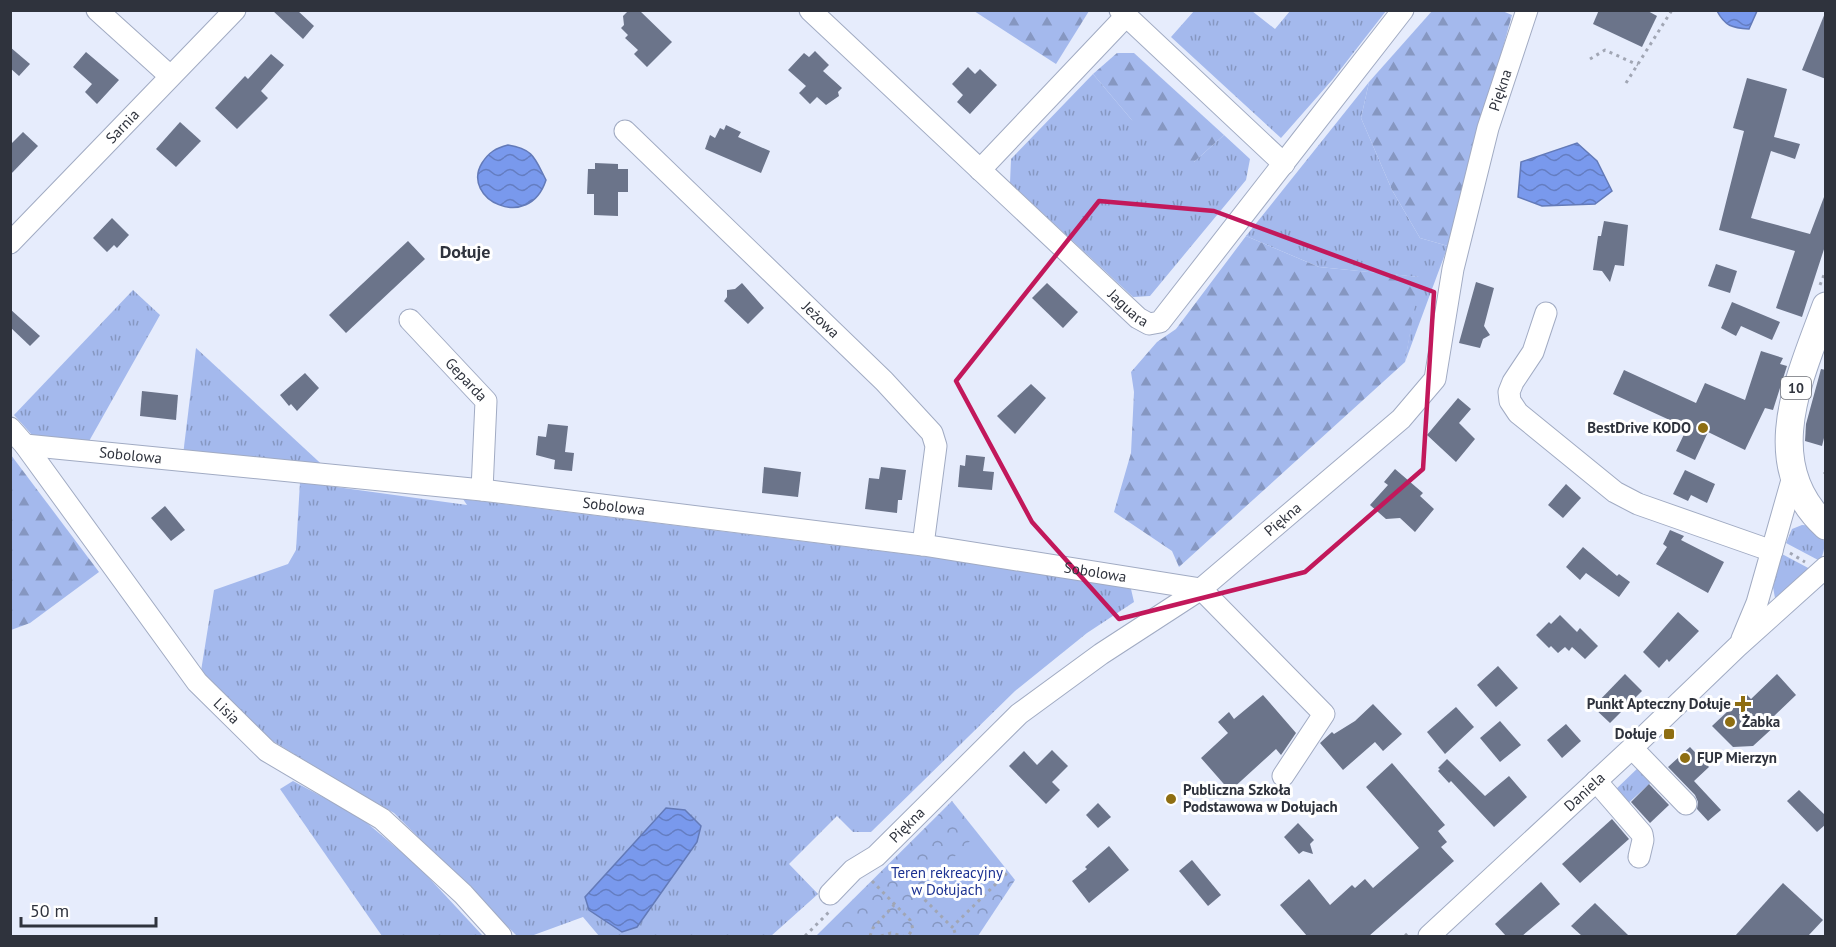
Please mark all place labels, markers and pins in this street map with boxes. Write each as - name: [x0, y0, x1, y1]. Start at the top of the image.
- place label: BestDrive KODO: [1587, 418, 1691, 437]
- marker: BestDrive KODO: [1696, 421, 1710, 435]
- place label: Punkt Apteczny Dołuje: [1587, 694, 1731, 713]
- marker: Punkt Apteczny Dołuje: [1736, 697, 1750, 711]
- place label: Żabka: [1742, 712, 1780, 731]
- marker: Żabka: [1723, 715, 1737, 729]
- place label: Dołuje: [1615, 724, 1657, 743]
- marker: Dołuje: [1662, 727, 1676, 741]
- place label: FUP Mierzyn: [1697, 748, 1777, 767]
- marker: FUP Mierzyn: [1678, 751, 1692, 765]
- place label: Publiczna Szkoła Podstawowa w Dołujach: [1183, 780, 1338, 816]
- marker: Publiczna Szkoła Podstawowa w Dołujach: [1164, 792, 1178, 806]

